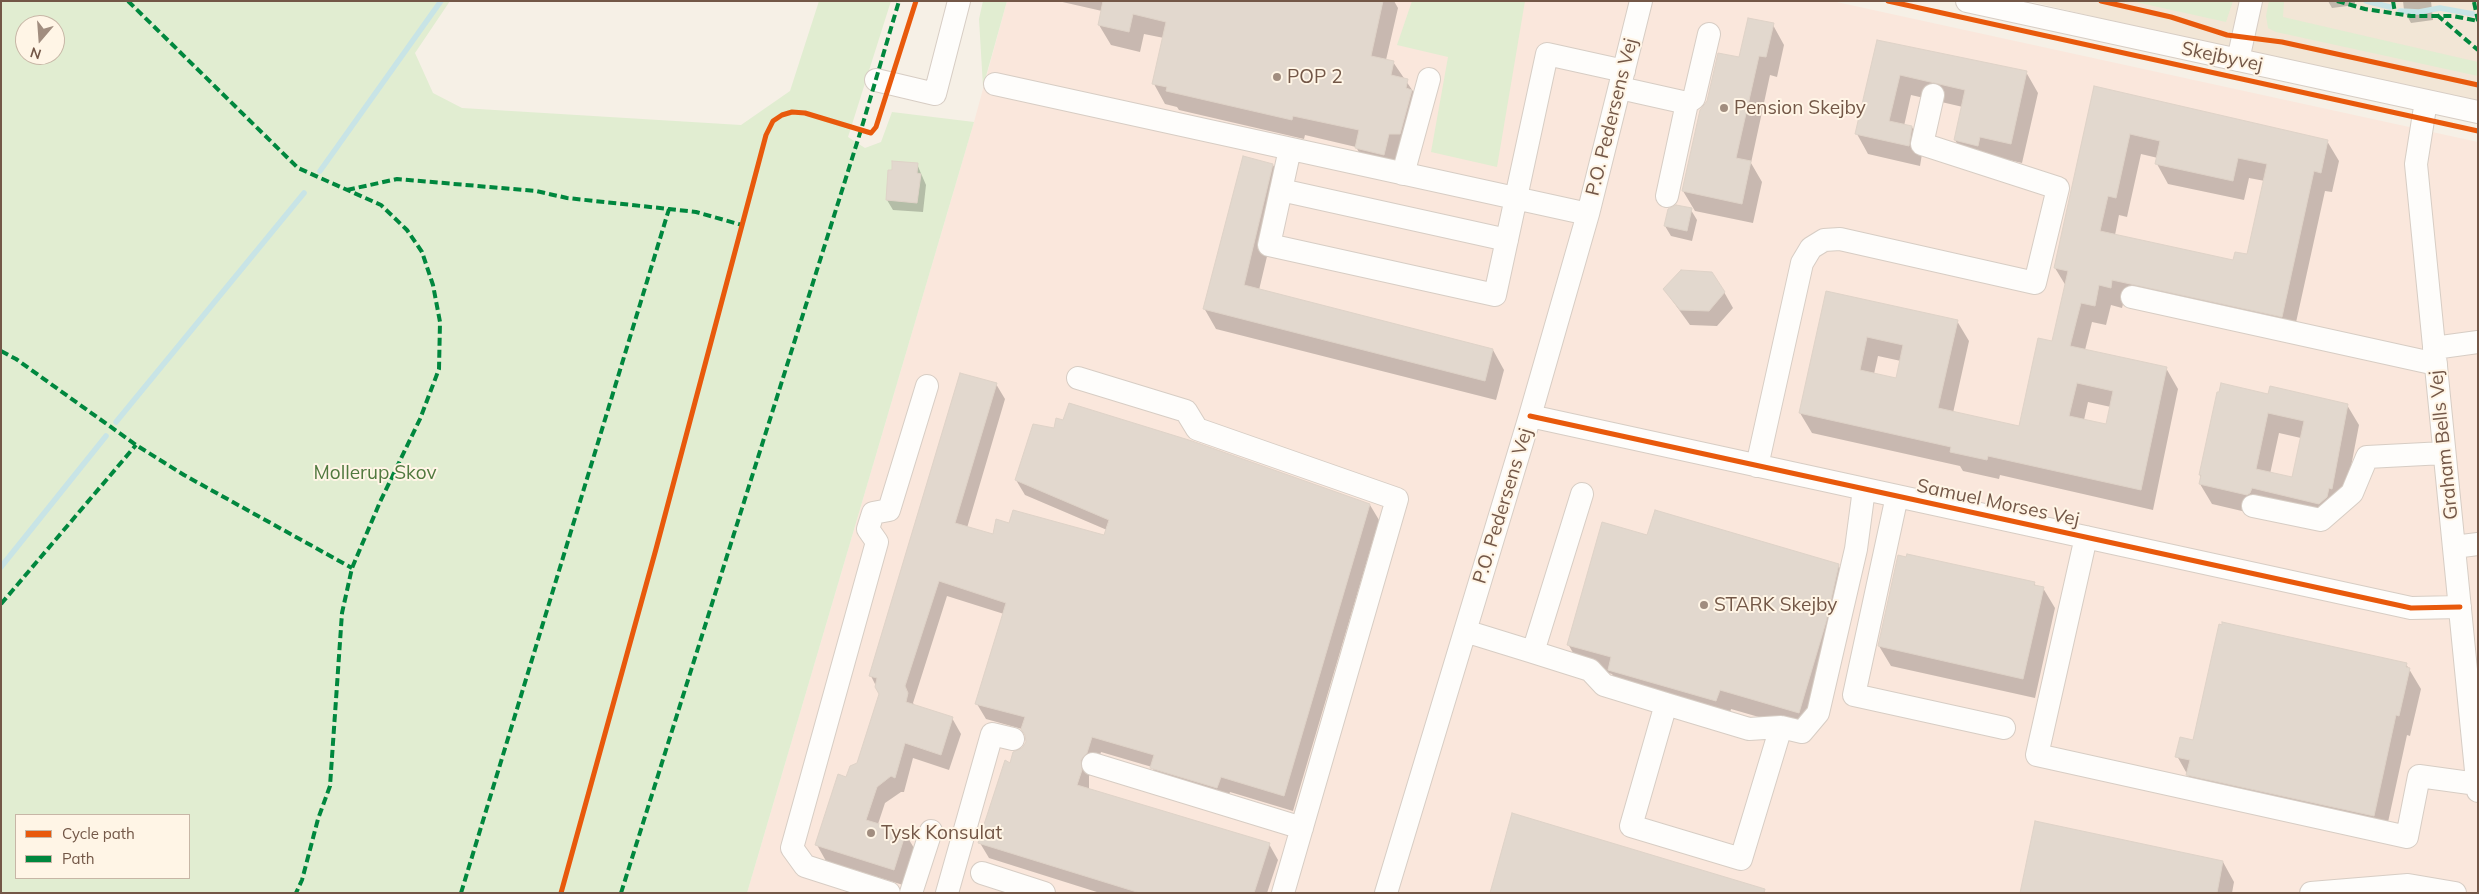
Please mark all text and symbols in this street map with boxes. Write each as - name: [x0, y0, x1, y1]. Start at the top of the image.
- north arrow: [15, 15, 65, 65]
- street label: P.O. Pedersens Vej: [1581, 36, 1643, 198]
- street label: Skejbyvej: [2179, 37, 2265, 77]
- text: N: [28, 43, 43, 64]
- place label: POP 2: [1287, 66, 1343, 88]
- marker: POP 2: [1271, 71, 1283, 83]
- place label: Pension Skejby: [1734, 97, 1866, 119]
- marker: Pension Skejby: [1718, 102, 1730, 114]
- street label: Graham Bells Vej: [2425, 369, 2463, 521]
- street label: P.O. Pedersens Vej: [1469, 425, 1537, 587]
- park label: Mollerup Skov: [314, 462, 436, 484]
- street label: Samuel Morses Vej: [1915, 475, 2081, 531]
- place label: STARK Skejby: [1714, 594, 1837, 616]
- marker: STARK Skejby: [1698, 599, 1710, 611]
- legend: [15, 814, 190, 879]
- place label: Tysk Konsulat: [881, 822, 1002, 844]
- text: Cycle path: [62, 824, 135, 843]
- marker: Tysk Konsulat: [865, 827, 877, 839]
- text: Path: [62, 849, 94, 868]

